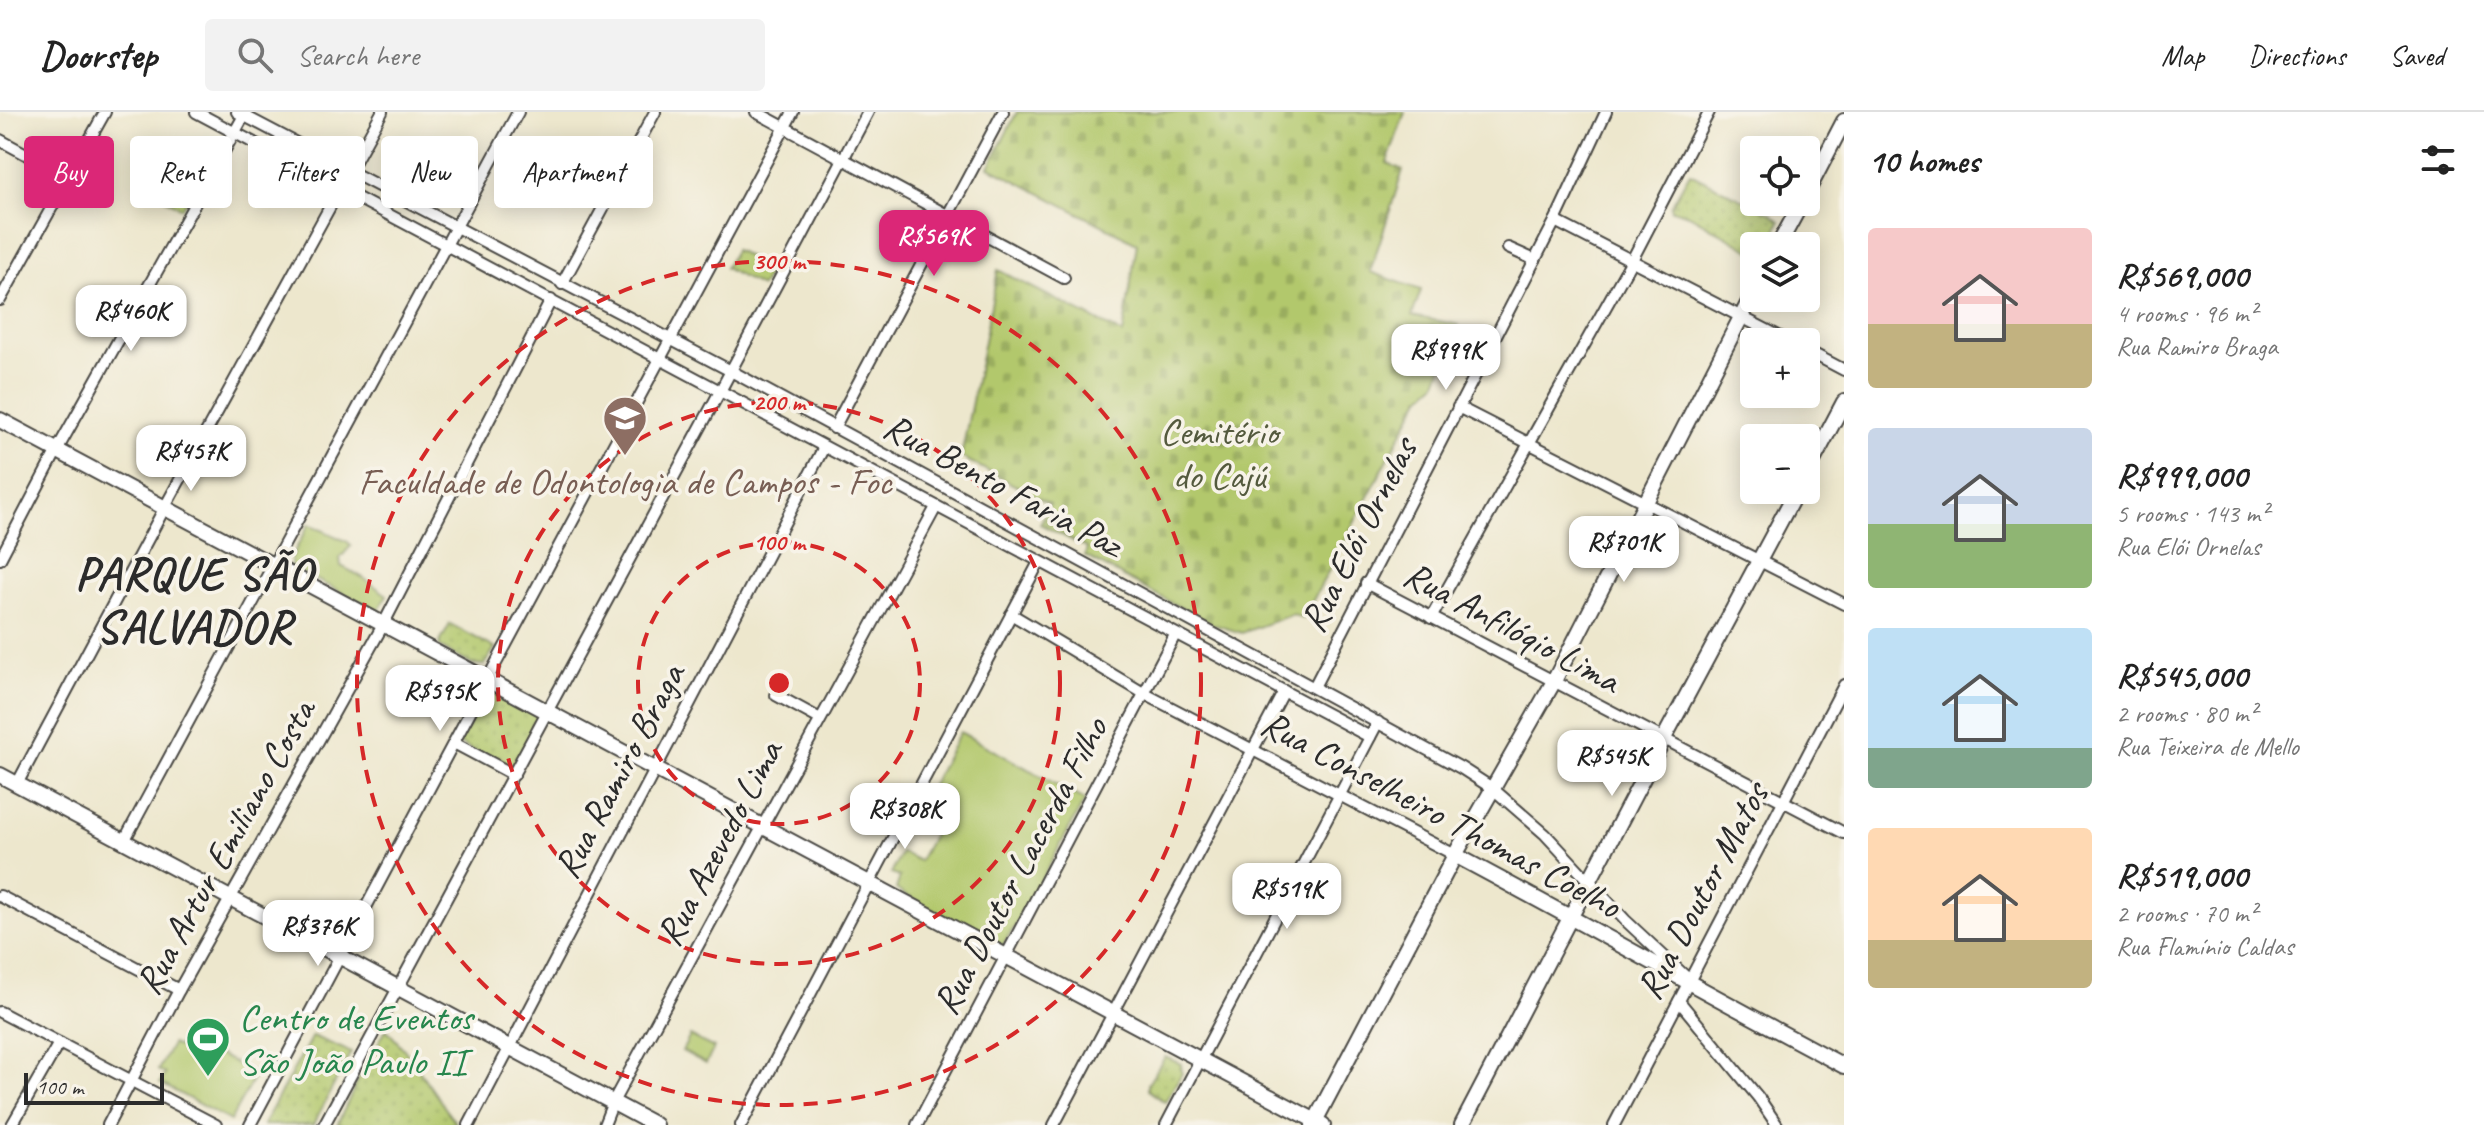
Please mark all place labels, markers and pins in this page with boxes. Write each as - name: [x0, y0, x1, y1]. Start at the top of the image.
- pin: R$569K: [869, 210, 999, 278]
- pin: R$460K: [66, 285, 196, 353]
- pin: R$999K: [1381, 324, 1511, 392]
- school or university icon: Faculdade de Odontologia de Campos - Foc: [601, 394, 649, 457]
- pin: R$457K: [126, 425, 256, 493]
- place label: Faculdade de Odontologia de Campos - Foc: [359, 458, 894, 505]
- pin: R$701K: [1559, 516, 1689, 584]
- pin: R$595K: [375, 665, 505, 733]
- centre of rings: [765, 669, 793, 697]
- pin: R$545K: [1547, 730, 1677, 798]
- pin: R$308K: [840, 783, 970, 851]
- pin: R$519K: [1222, 863, 1352, 931]
- pin: R$376K: [253, 900, 383, 968]
- place label: Centro de Eventos São João Paulo II: [239, 994, 476, 1085]
- sports icon: Centro de Eventos São João Paulo II: [184, 1015, 232, 1078]

